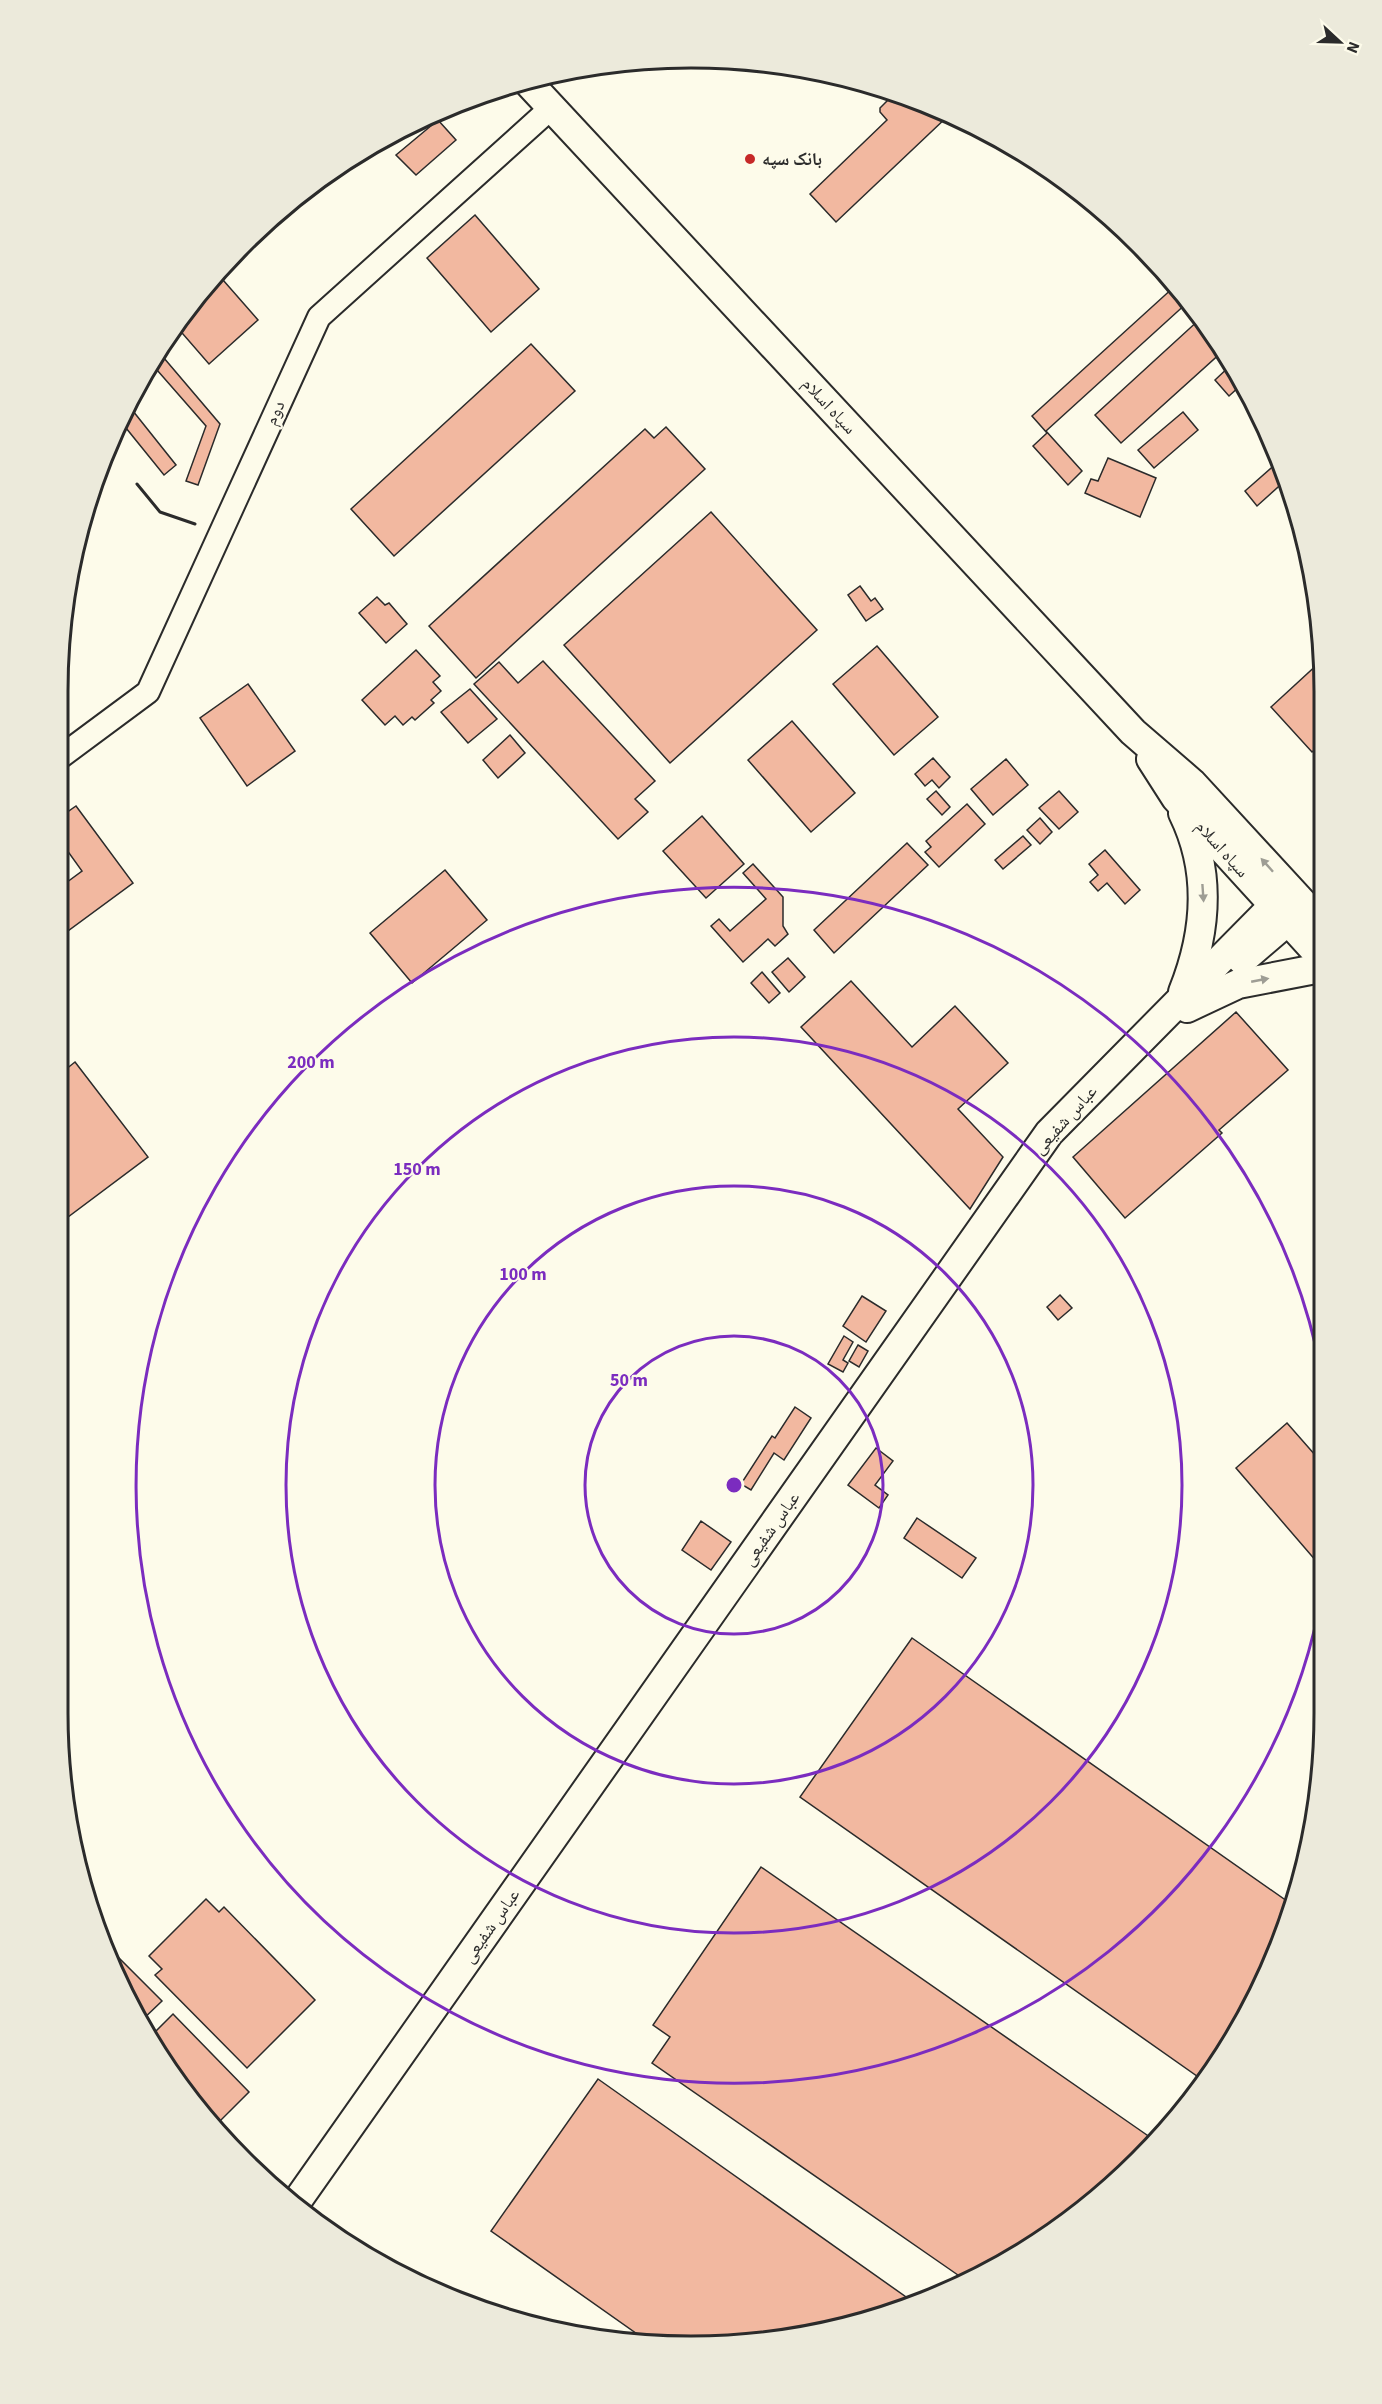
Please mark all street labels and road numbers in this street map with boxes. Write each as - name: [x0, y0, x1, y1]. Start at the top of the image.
- street label: سپاه اسلام: [796, 372, 862, 440]
- street label: دوم: [259, 397, 291, 429]
- street label: سپاه اسلام: [1189, 815, 1255, 883]
- street label: عباس شفیعی: [1027, 1080, 1103, 1160]
- street label: عباس شفیعی: [736, 1487, 806, 1571]
- street label: عباس شفیعی: [456, 1884, 526, 1968]

